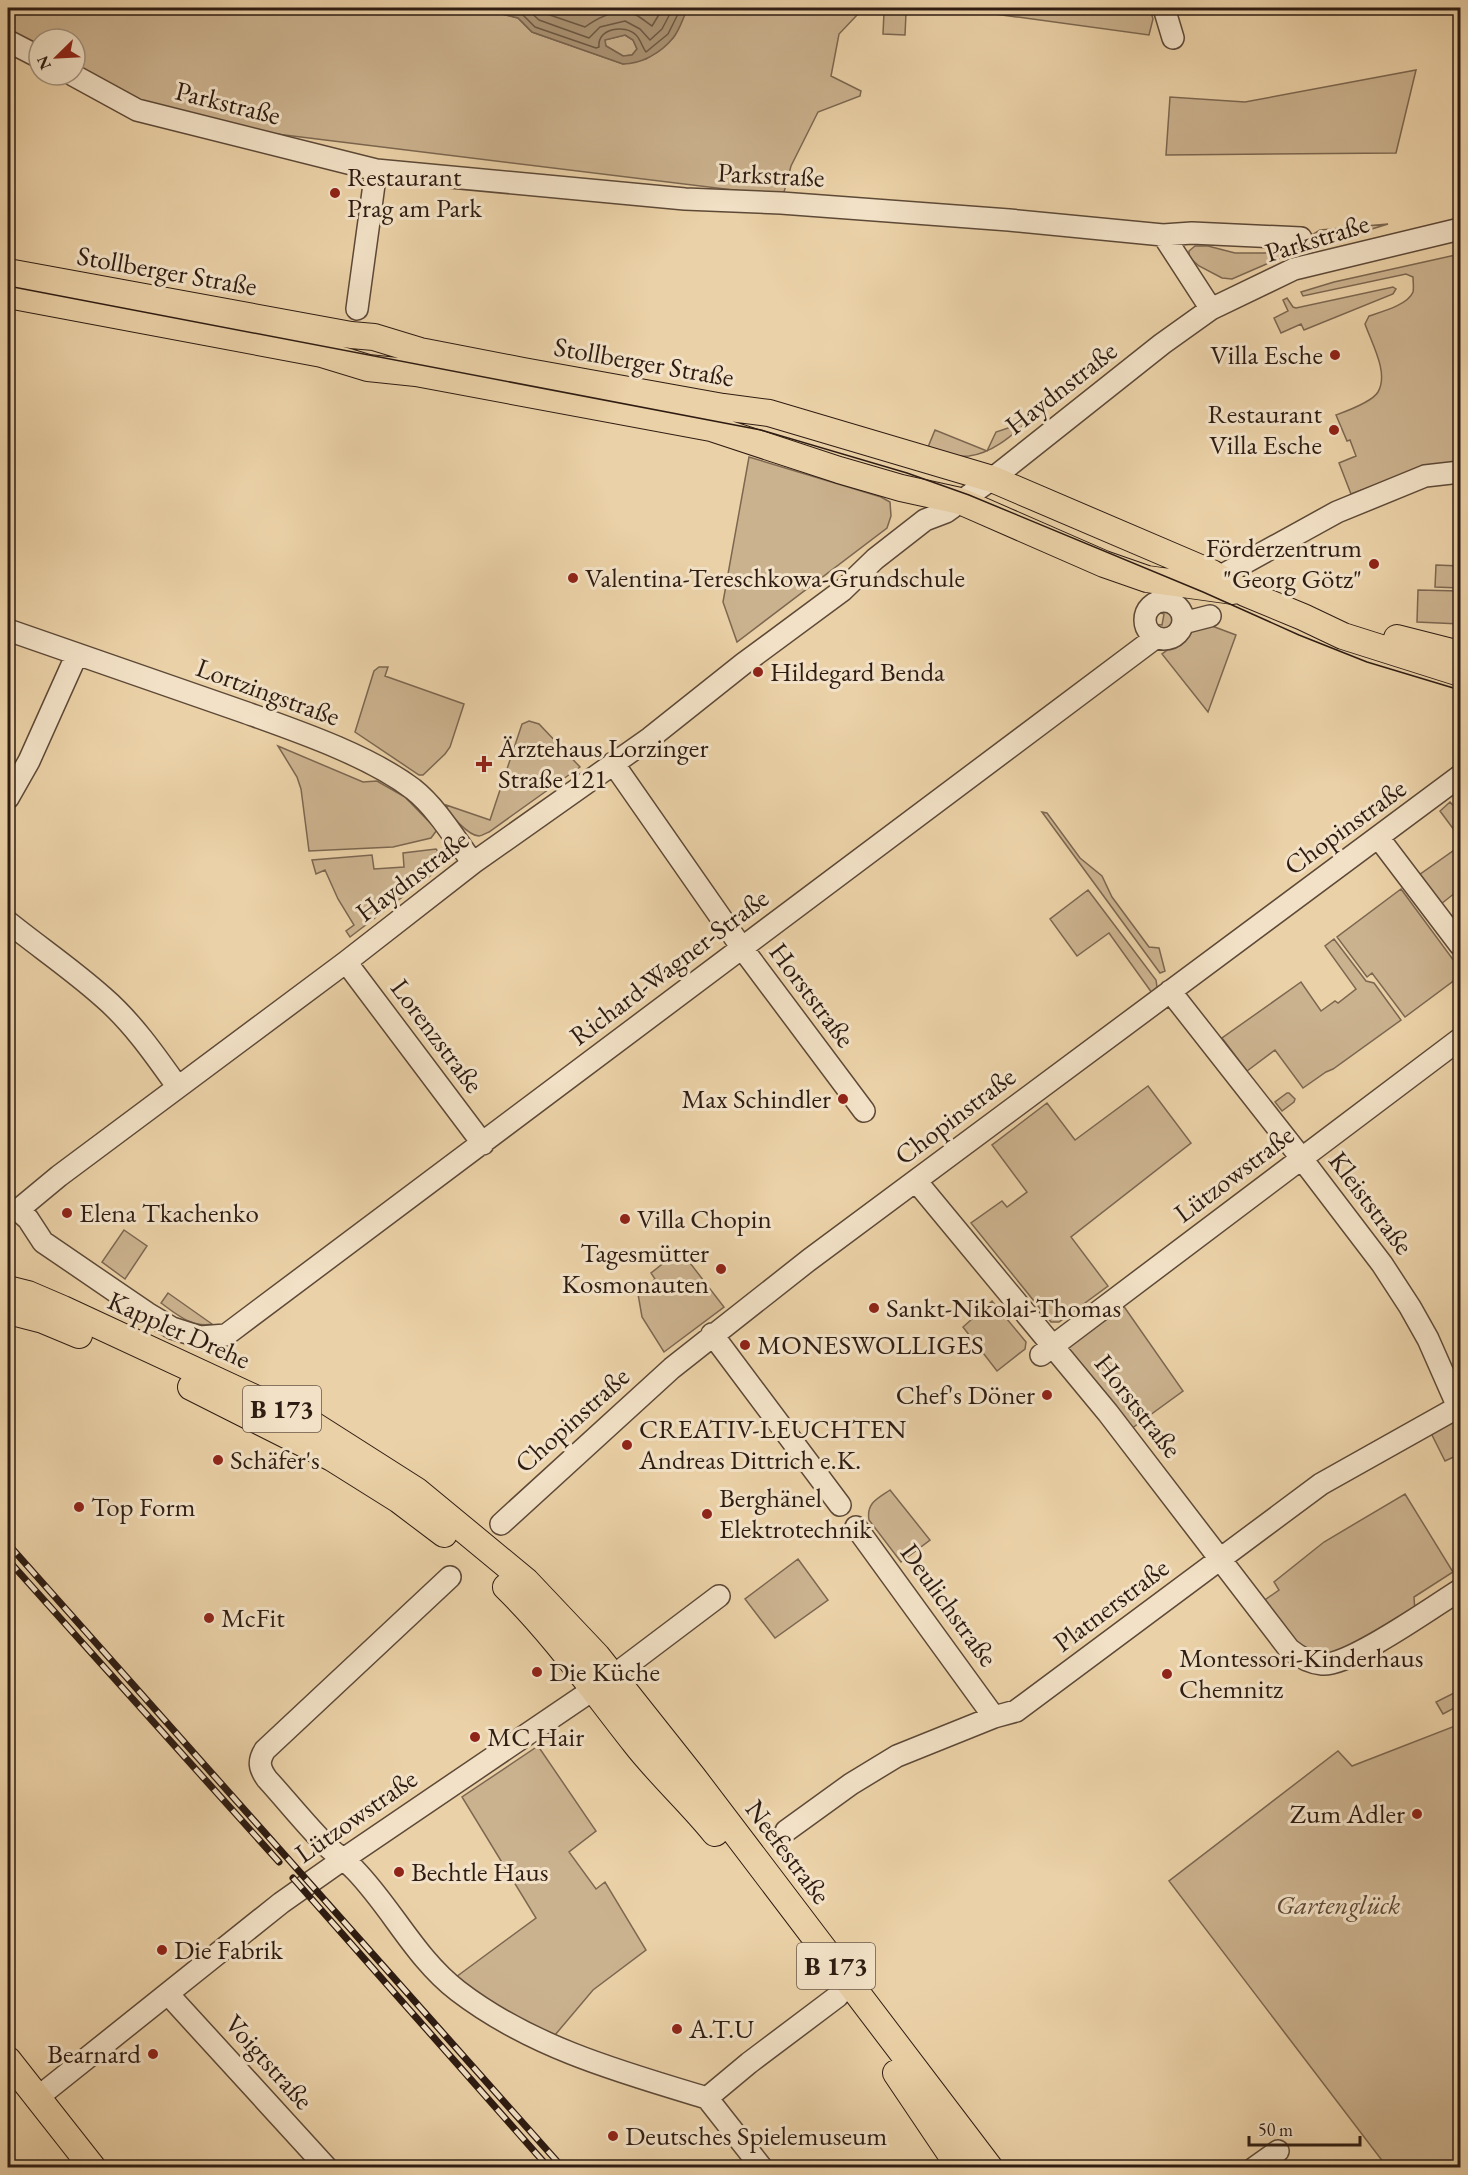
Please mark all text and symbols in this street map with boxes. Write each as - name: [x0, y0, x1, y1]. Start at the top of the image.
- north arrow: [27, 27, 87, 87]
- text: N: [32, 53, 56, 73]
- street label: Parkstraße: [172, 73, 284, 132]
- street label: Parkstraße: [717, 154, 825, 195]
- place label: Restaurant Prag am Park: [347, 159, 482, 225]
- marker: Restaurant Prag am Park: [328, 186, 342, 200]
- street label: Parkstraße: [1261, 205, 1373, 270]
- street label: Stollberger Straße: [74, 237, 260, 304]
- street label: Stollberger Straße: [551, 328, 737, 395]
- street label: Haydnstraße: [998, 333, 1124, 442]
- place label: Villa Esche: [1210, 337, 1323, 372]
- marker: Villa Esche: [1328, 348, 1342, 362]
- place label: Restaurant Villa Esche: [1207, 396, 1323, 462]
- marker: Restaurant Villa Esche: [1327, 423, 1341, 437]
- place label: Förderzentrum "Georg Götz": [1206, 530, 1362, 596]
- marker: Förderzentrum "Georg Götz": [1367, 557, 1381, 571]
- place label: Valentina-Tereschkowa-Grundschule: [585, 560, 965, 595]
- marker: Valentina-Tereschkowa-Grundschule: [566, 571, 580, 585]
- street label: Lortzingstraße: [191, 649, 345, 734]
- place label: Hildegard Benda: [770, 654, 945, 689]
- marker: Hildegard Benda: [751, 665, 765, 679]
- place label: Ärztehaus Lorzinger Straße 121: [497, 730, 708, 796]
- marker: Ärztehaus Lorzinger Straße 121: [475, 755, 493, 773]
- street label: Chopinstraße: [1277, 771, 1413, 883]
- street label: Haydnstraße: [348, 822, 475, 929]
- street label: Richard-Wagner-Straße: [562, 880, 775, 1053]
- street label: Horststraße: [762, 935, 863, 1054]
- street label: Lorenzstraße: [383, 972, 492, 1100]
- street label: Chopinstraße: [887, 1059, 1022, 1172]
- place label: Max Schindler: [681, 1081, 831, 1116]
- marker: Max Schindler: [836, 1092, 850, 1106]
- street label: Lützowstraße: [1167, 1117, 1301, 1230]
- street label: Kleiststraße: [1321, 1144, 1422, 1261]
- place label: Elena Tkachenko: [79, 1195, 259, 1230]
- place label: Villa Chopin: [637, 1201, 772, 1236]
- marker: Elena Tkachenko: [60, 1206, 74, 1220]
- marker: Villa Chopin: [618, 1212, 632, 1226]
- place label: Tagesmütter Kosmonauten: [562, 1235, 709, 1301]
- marker: Tagesmütter Kosmonauten: [714, 1262, 728, 1276]
- street label: Kappler Drehe: [102, 1283, 256, 1377]
- place label: Sankt-Nikolai-Thomas: [886, 1290, 1121, 1325]
- marker: Sankt-Nikolai-Thomas: [867, 1301, 881, 1315]
- place label: MONESWOLLIGES: [757, 1327, 984, 1362]
- marker: MONESWOLLIGES: [738, 1338, 752, 1352]
- street label: Horststraße: [1087, 1347, 1190, 1465]
- street label: Chopinstraße: [507, 1359, 636, 1480]
- place label: Chef's Döner: [896, 1377, 1035, 1412]
- road number: B 173: [243, 1386, 321, 1432]
- marker: Chef's Döner: [1040, 1388, 1054, 1402]
- place label: CREATIV-LEUCHTEN Andreas Dittrich e.K.: [638, 1411, 907, 1477]
- marker: CREATIV-LEUCHTEN Andreas Dittrich e.K.: [620, 1438, 634, 1452]
- place label: Schäfer's: [230, 1442, 320, 1477]
- marker: Schäfer's: [211, 1453, 225, 1467]
- place label: Berghänel Elektrotechnik: [719, 1480, 872, 1546]
- place label: Top Form: [91, 1489, 195, 1524]
- marker: Top Form: [72, 1500, 86, 1514]
- marker: Berghänel Elektrotechnik: [700, 1507, 714, 1521]
- street label: Deulichstraße: [893, 1536, 1006, 1673]
- street label: Platnerstraße: [1046, 1550, 1175, 1659]
- place label: McFit: [221, 1600, 285, 1635]
- marker: McFit: [202, 1611, 216, 1625]
- place label: Montessori-Kinderhaus Chemnitz: [1179, 1640, 1423, 1706]
- place label: Die Küche: [549, 1654, 660, 1689]
- marker: Die Küche: [530, 1665, 544, 1679]
- marker: Montessori-Kinderhaus Chemnitz: [1160, 1667, 1174, 1681]
- place label: MC Hair: [487, 1719, 584, 1754]
- marker: MC Hair: [468, 1730, 482, 1744]
- street label: Lützowstraße: [288, 1761, 424, 1870]
- street label: Neefestraße: [738, 1793, 839, 1911]
- place label: Zum Adler: [1290, 1796, 1405, 1831]
- marker: Zum Adler: [1410, 1807, 1424, 1821]
- place label: Bechtle Haus: [411, 1854, 548, 1889]
- marker: Bechtle Haus: [392, 1865, 406, 1879]
- park label: Gartenglück: [1276, 1887, 1400, 1922]
- place label: Die Fabrik: [174, 1932, 283, 1967]
- marker: Die Fabrik: [155, 1943, 169, 1957]
- road number: B 173: [797, 1943, 875, 1989]
- street label: Voigtstraße: [217, 2007, 321, 2117]
- place label: A.T.U: [688, 2011, 754, 2046]
- marker: A.T.U: [670, 2022, 684, 2036]
- place label: Bearnard: [47, 2036, 141, 2071]
- marker: Bearnard: [146, 2047, 160, 2061]
- scale bar: [1249, 2109, 1360, 2147]
- place label: Deutsches Spielemuseum: [625, 2118, 887, 2153]
- text: 50 m: [1258, 2118, 1293, 2141]
- marker: Deutsches Spielemuseum: [606, 2129, 620, 2143]

